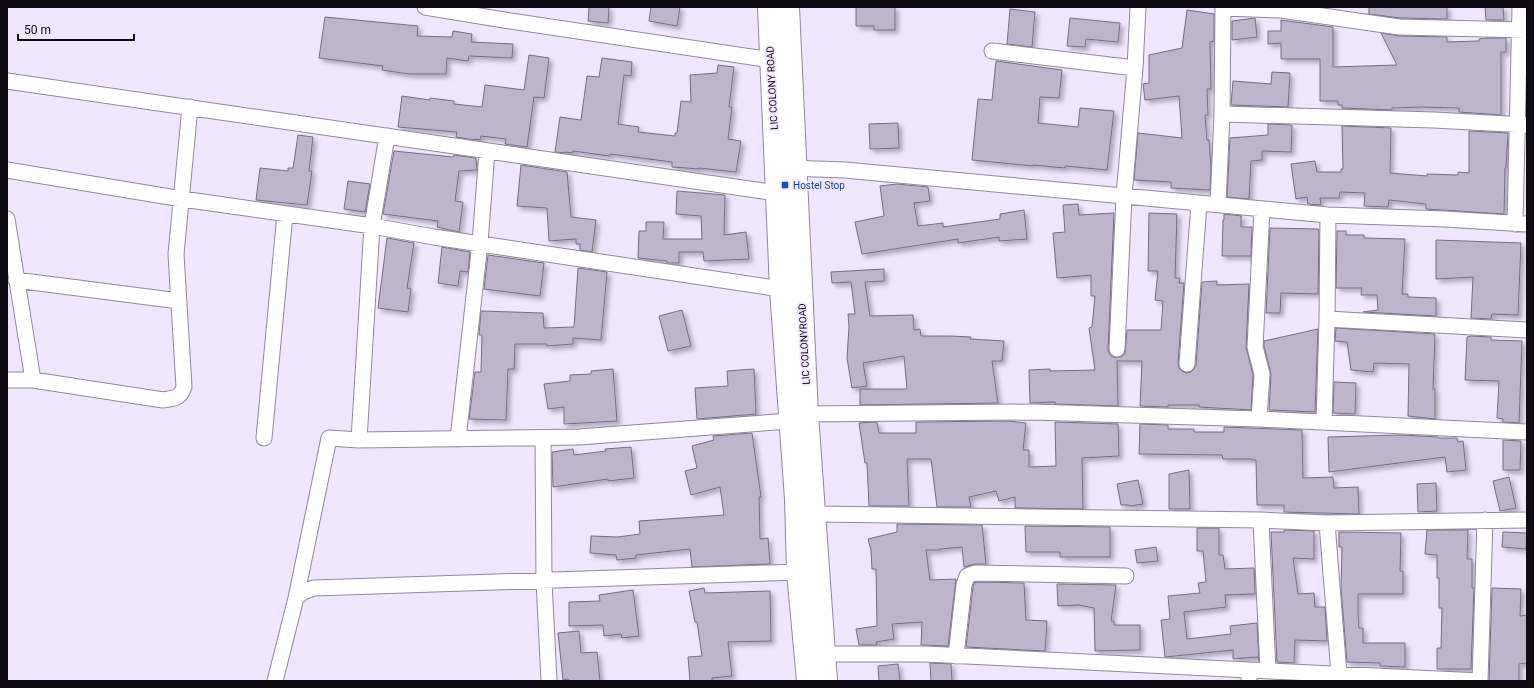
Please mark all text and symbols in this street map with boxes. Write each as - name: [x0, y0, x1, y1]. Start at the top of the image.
- scale bar: [18, 16, 134, 42]
- text: 50 m: [24, 23, 51, 37]
- street label: LIC COLONY ROAD: [764, 46, 780, 130]
- marker: Hostel Stop: [780, 180, 790, 190]
- place label: Hostel Stop: [793, 180, 845, 191]
- street label: LIC COLONYROAD: [796, 303, 812, 385]

